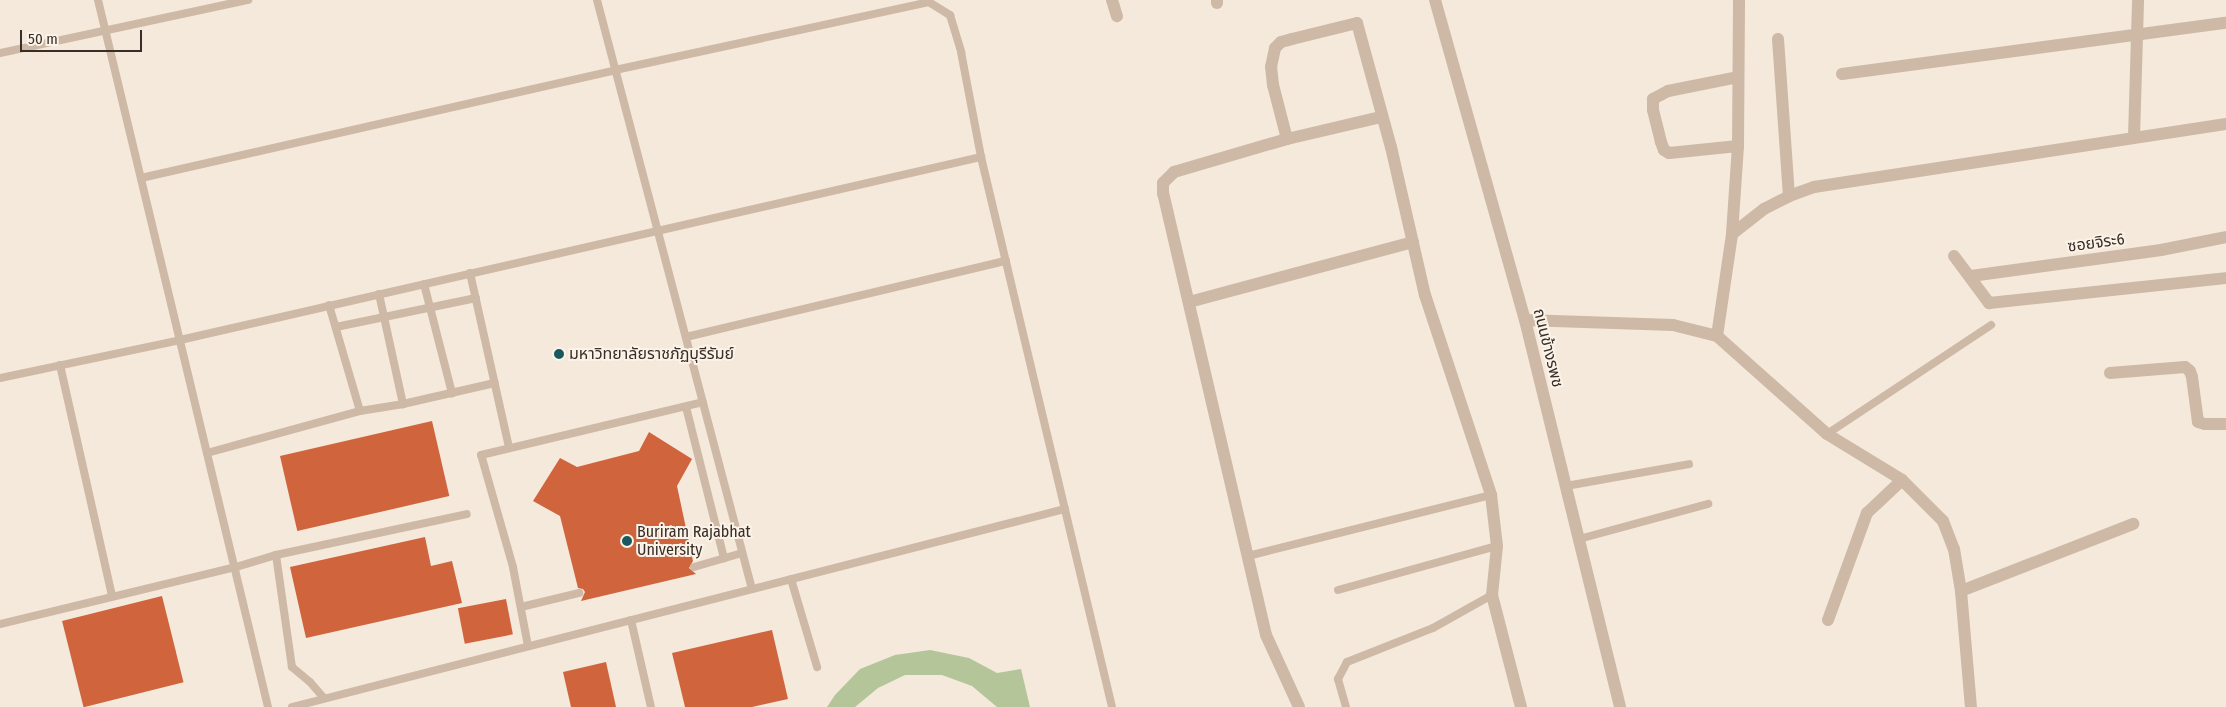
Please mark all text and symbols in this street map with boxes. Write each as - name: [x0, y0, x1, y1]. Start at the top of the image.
- scale bar: [22, 20, 145, 52]
- text: 50 m: [28, 30, 58, 48]
- street label: ซอยจิระ6: [2066, 230, 2126, 256]
- street label: ถนนข้างรพช: [1529, 306, 1567, 390]
- place label: มหาวิทยาลัยราชภัฏบุรีรัมย์: [569, 344, 734, 364]
- marker: มหาวิทยาลัยราชภัฏบุรีรัมย์: [553, 348, 565, 360]
- place label: Buriram Rajabhat University: [637, 522, 751, 560]
- marker: Buriram Rajabhat University: [621, 535, 633, 547]

